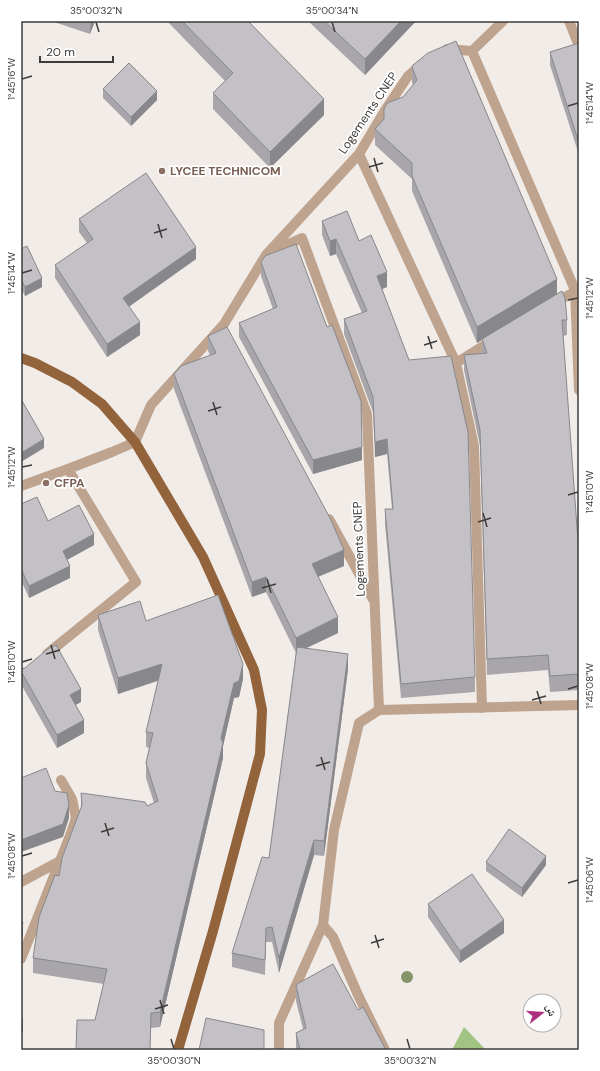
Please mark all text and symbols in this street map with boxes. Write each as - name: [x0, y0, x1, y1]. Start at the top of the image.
- text: 35°00'32"N: [70, 4, 122, 17]
- text: 35°00'34"N: [306, 4, 358, 17]
- scale bar: [40, 38, 113, 64]
- text: 20 m: [46, 44, 75, 60]
- text: 1°45'16"W: [5, 58, 18, 100]
- street label: Logements CNEP: [335, 69, 401, 157]
- text: 1°45'14"W: [583, 82, 596, 124]
- place label: LYCEE TECHNICOM: [170, 163, 281, 179]
- marker: LYCEE TECHNICOM: [157, 166, 167, 176]
- text: 1°45'14"W: [5, 252, 18, 294]
- text: 1°45'12"W: [583, 277, 596, 319]
- text: 1°45'12"W: [5, 446, 18, 488]
- text: 1°45'10"W: [583, 470, 596, 513]
- place label: CFPA: [54, 475, 85, 491]
- marker: CFPA: [41, 478, 51, 488]
- street label: Logements CNEP: [349, 501, 369, 597]
- text: 1°45'10"W: [5, 640, 18, 683]
- text: 1°45'08"W: [583, 663, 596, 709]
- text: 1°45'08"W: [5, 833, 18, 879]
- text: 1°45'06"W: [583, 857, 596, 903]
- north arrow: [522, 993, 562, 1033]
- text: ش: [542, 1002, 560, 1018]
- text: 35°00'30"N: [147, 1054, 201, 1067]
- text: 35°00'32"N: [384, 1054, 436, 1067]

